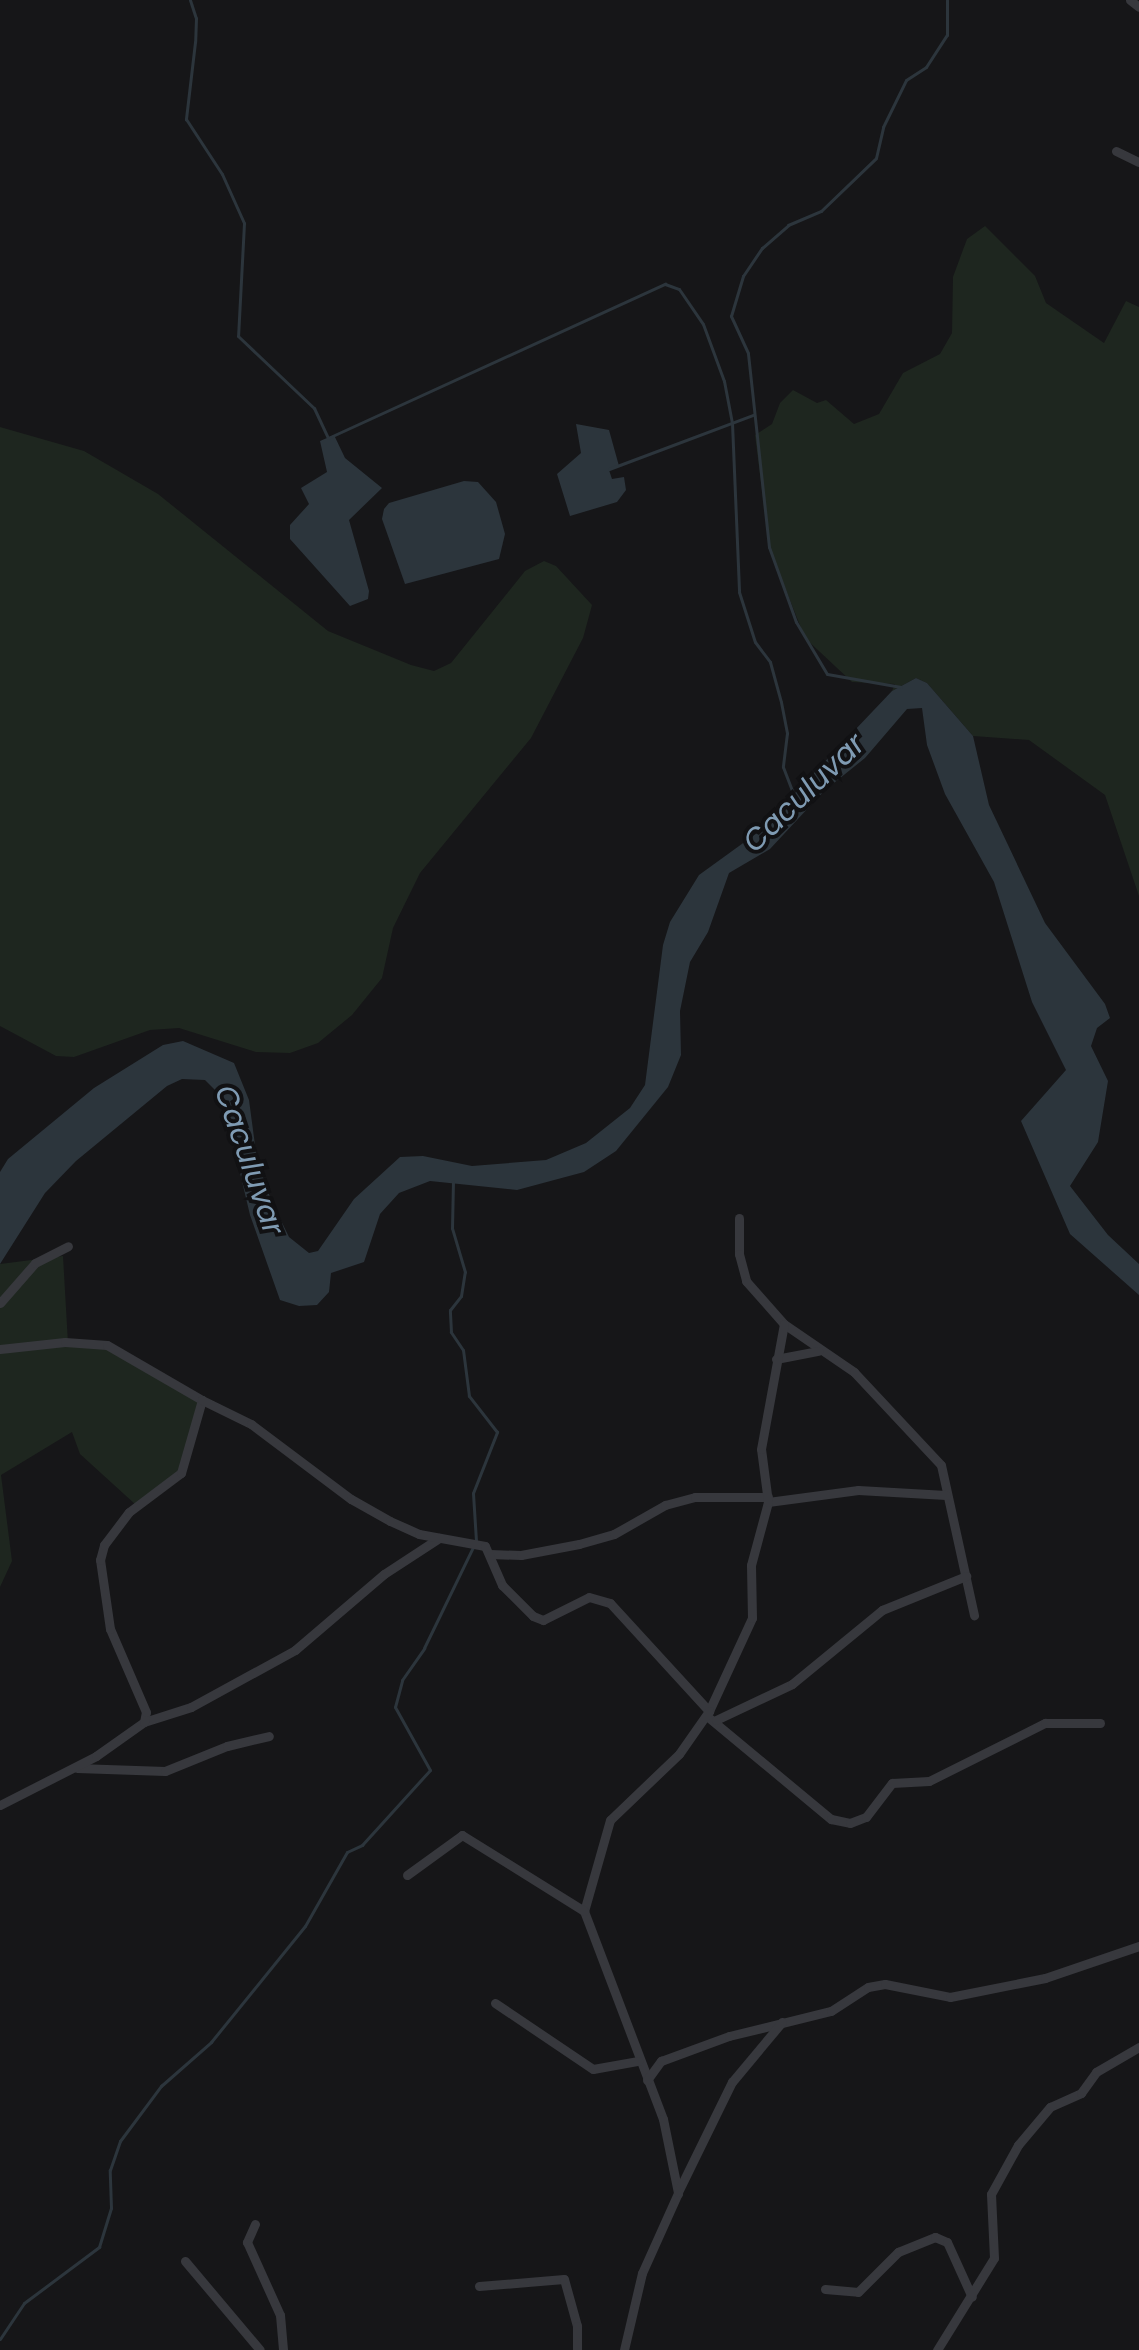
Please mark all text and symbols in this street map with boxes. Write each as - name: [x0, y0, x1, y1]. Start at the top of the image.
- water label: Caculuvar: [735, 726, 873, 860]
- water label: Caculuvar: [207, 1081, 291, 1239]

